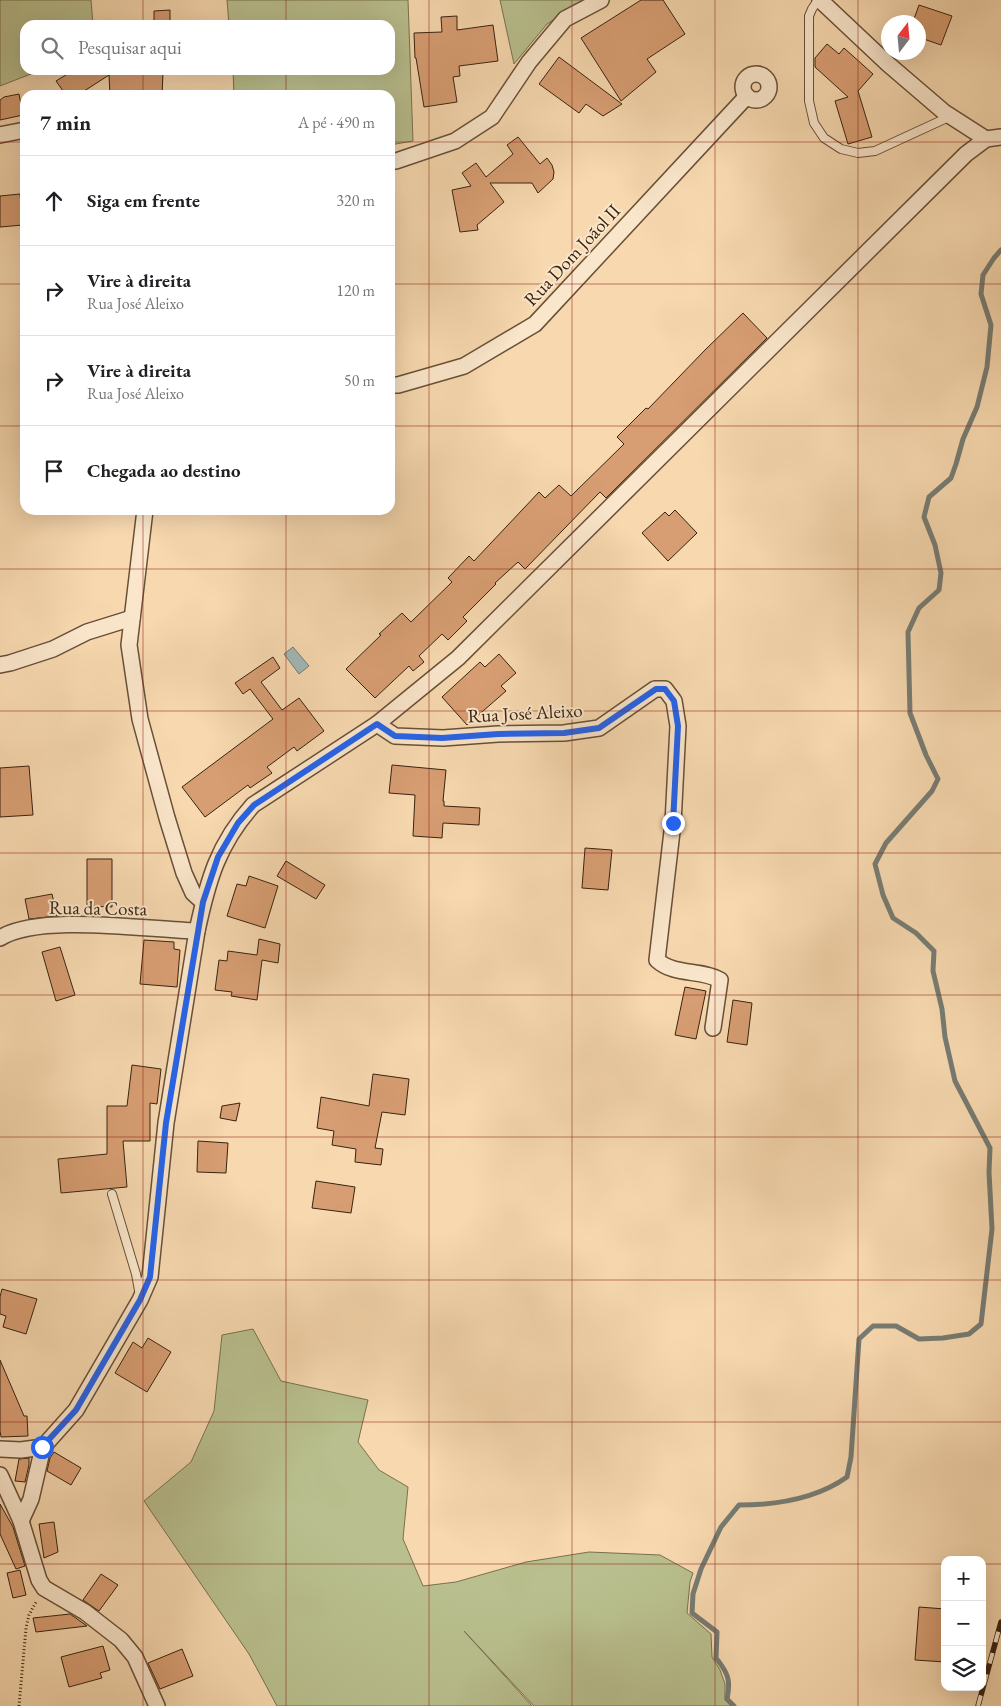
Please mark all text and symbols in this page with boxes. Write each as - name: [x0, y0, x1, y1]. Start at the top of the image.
- north arrow: [881, 15, 926, 60]
- search box: [20, 20, 395, 75]
- icon: search: [38, 34, 66, 62]
- text: Pesquisar aqui: [78, 35, 182, 60]
- text: 7 min: [40, 109, 91, 136]
- text: A pé · 490 m: [298, 112, 375, 133]
- icon: ahead: [40, 187, 68, 215]
- text: Siga em frente: [87, 188, 200, 213]
- text: 320 m: [336, 190, 375, 211]
- street label: Rua Dom Joãol II: [518, 198, 626, 311]
- text: Vire à direita: [87, 268, 191, 293]
- icon: right: [40, 277, 68, 305]
- text: 120 m: [336, 280, 375, 301]
- text: Rua José Aleixo: [87, 293, 184, 314]
- text: Vire à direita: [87, 358, 191, 383]
- icon: right: [40, 367, 68, 395]
- text: 50 m: [344, 370, 375, 391]
- text: Rua José Aleixo: [87, 383, 184, 404]
- icon: arrive: [40, 457, 68, 485]
- text: Chegada ao destino: [87, 458, 241, 483]
- street label: Rua José Aleixo: [467, 698, 583, 728]
- route end: [662, 812, 685, 835]
- street label: Rua da Costa: [49, 895, 148, 921]
- route start: [31, 1436, 54, 1459]
- map controls: [941, 1556, 986, 1691]
- button: +: [941, 1556, 986, 1601]
- button: −: [941, 1601, 986, 1646]
- button: layers: [941, 1646, 986, 1691]

